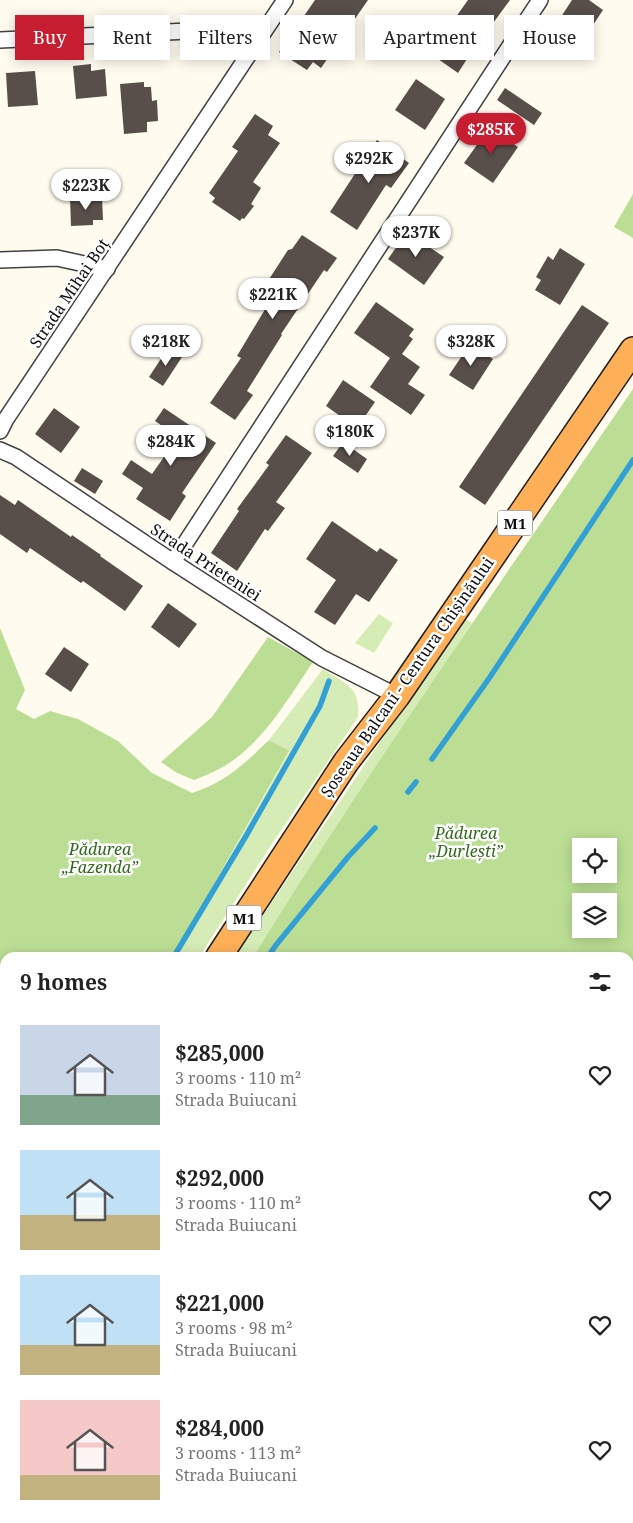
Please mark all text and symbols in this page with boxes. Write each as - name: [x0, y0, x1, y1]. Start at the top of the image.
- chip: Buy: [15, 15, 84, 60]
- chip: Rent: [94, 15, 170, 60]
- chip: Filters: [180, 15, 270, 60]
- chip: New: [280, 15, 355, 60]
- chip: Apartment: [365, 15, 494, 60]
- chip: House: [504, 15, 594, 60]
- pin: $285K: [456, 112, 526, 155]
- text: $285K: [467, 118, 515, 140]
- pin: $292K: [334, 142, 404, 184]
- text: $292K: [345, 147, 393, 169]
- pin: $223K: [51, 168, 121, 211]
- text: $223K: [62, 174, 110, 196]
- pin: $237K: [381, 216, 451, 258]
- text: $237K: [392, 221, 440, 243]
- street label: Strada Mihai Boț: [24, 234, 114, 352]
- pin: $221K: [238, 278, 308, 320]
- text: $221K: [249, 283, 297, 305]
- pin: $218K: [131, 324, 201, 367]
- pin: $328K: [436, 324, 506, 367]
- text: $218K: [142, 330, 190, 352]
- text: $328K: [447, 330, 495, 352]
- pin: $180K: [315, 414, 385, 457]
- text: $180K: [326, 420, 374, 442]
- pin: $284K: [136, 424, 206, 467]
- text: $284K: [147, 430, 195, 452]
- road number: M1: [498, 510, 532, 536]
- street label: Strada Prieteniei: [146, 518, 266, 606]
- street label: Șoseaua Balcani - Centura Chișinăului: [315, 553, 499, 801]
- park label: Pădurea „Durlești”: [428, 822, 504, 862]
- park label: Pădurea „Fazenda”: [61, 838, 139, 878]
- map controls: [572, 838, 617, 938]
- button: locate: [572, 838, 617, 883]
- button: layers: [572, 893, 617, 938]
- road number: M1: [226, 906, 262, 930]
- text: 9 homes: [20, 968, 107, 996]
- icon: filters: [586, 968, 614, 996]
- text: $285,000: [175, 1039, 264, 1067]
- icon: home: [60, 1045, 120, 1105]
- icon: heart: [586, 1061, 614, 1089]
- text: 3 rooms · 110 m²: [175, 1067, 301, 1089]
- text: Strada Buiucani: [175, 1089, 297, 1111]
- text: $292,000: [175, 1164, 264, 1192]
- icon: home: [60, 1170, 120, 1230]
- icon: heart: [586, 1186, 614, 1214]
- text: 3 rooms · 110 m²: [175, 1192, 301, 1214]
- text: Strada Buiucani: [175, 1214, 297, 1236]
- text: $221,000: [175, 1289, 264, 1317]
- icon: home: [60, 1295, 120, 1355]
- icon: heart: [586, 1311, 614, 1339]
- text: 3 rooms · 98 m²: [175, 1317, 292, 1339]
- text: Strada Buiucani: [175, 1339, 297, 1361]
- text: $284,000: [175, 1414, 264, 1442]
- icon: home: [60, 1420, 120, 1480]
- icon: heart: [586, 1436, 614, 1464]
- text: 3 rooms · 113 m²: [175, 1442, 301, 1464]
- text: Strada Buiucani: [175, 1464, 297, 1486]

